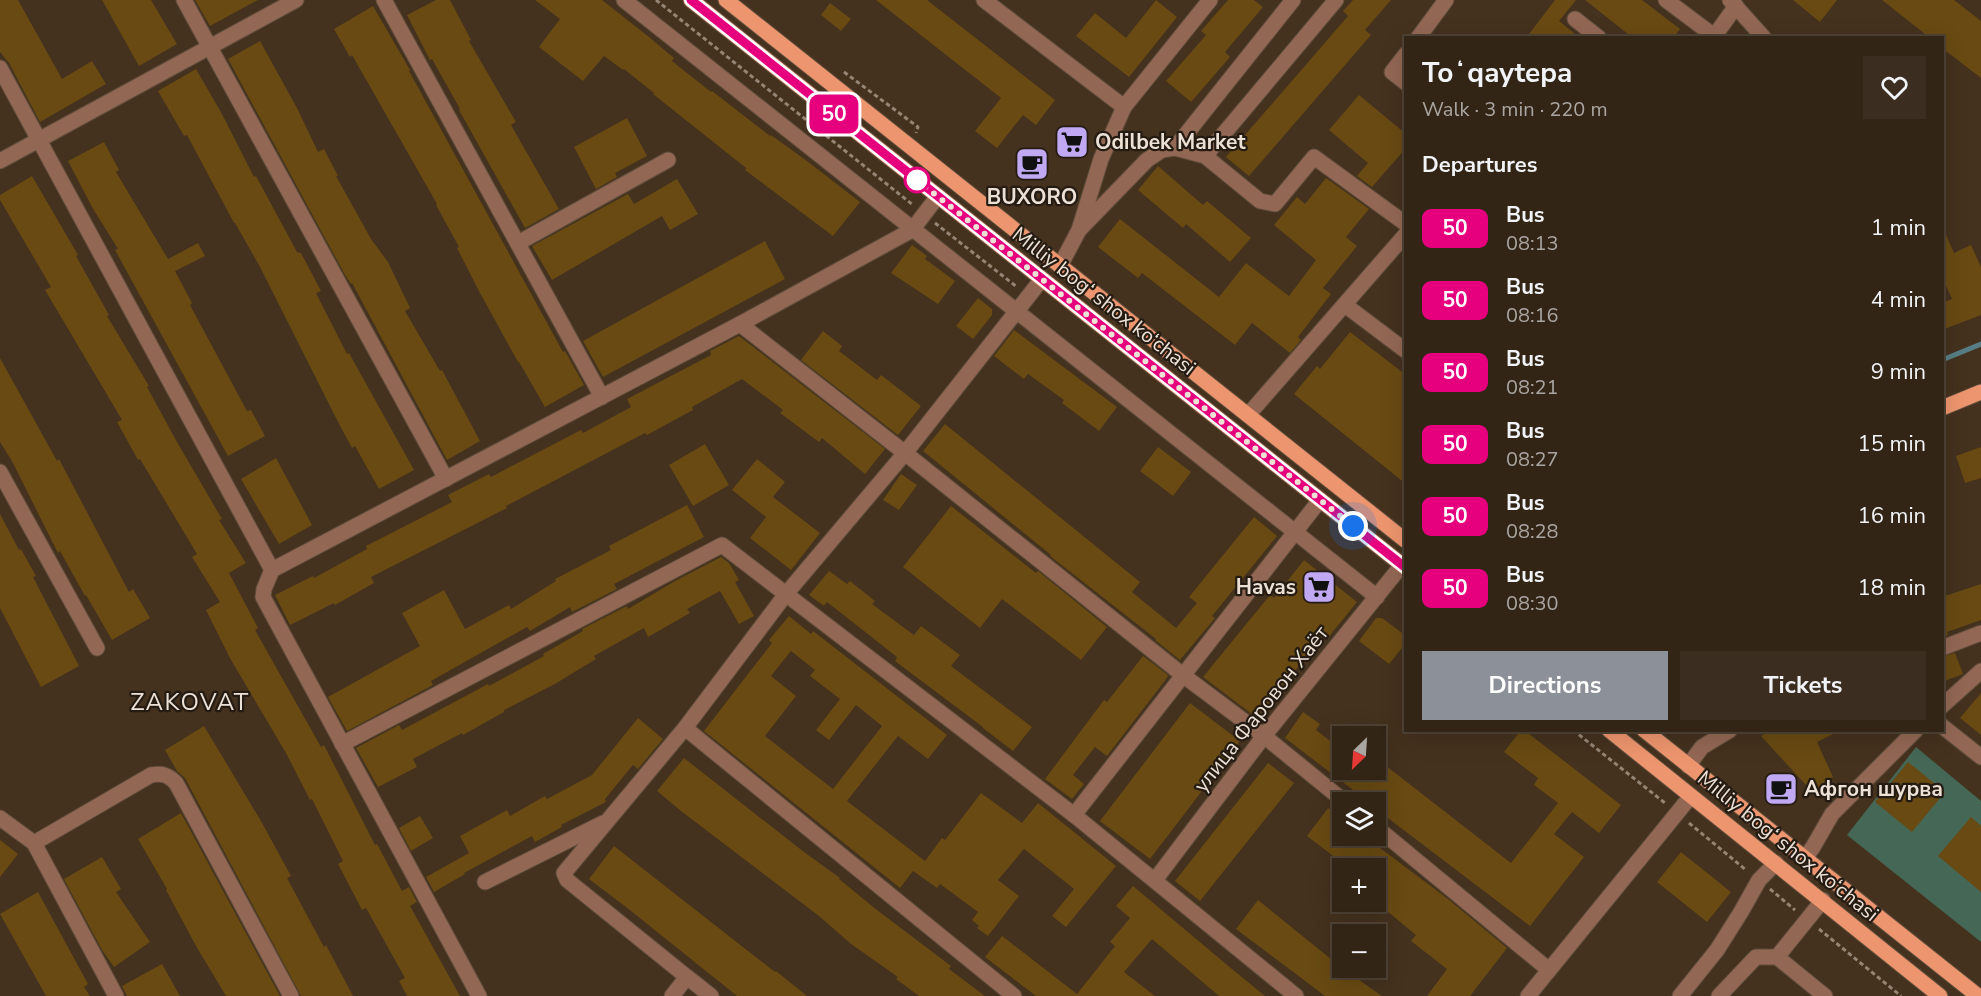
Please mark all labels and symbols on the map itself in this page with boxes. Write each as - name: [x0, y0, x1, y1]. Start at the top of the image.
- line badge: 50: [807, 94, 861, 134]
- supermarket icon: Odilbek Market: [1054, 124, 1090, 160]
- place label: Odilbek Market: [1095, 128, 1246, 156]
- cafe icon: BUXORO: [1014, 146, 1050, 182]
- unlabelled marker: [904, 167, 930, 193]
- place label: BUXORO: [987, 183, 1077, 211]
- street label: Milliy bog‘ shox ko‘chasi: [1007, 221, 1201, 381]
- your location: [1338, 511, 1368, 541]
- supermarket icon: Havas: [1301, 569, 1337, 605]
- place label: Havas: [1236, 573, 1296, 601]
- street label: улица Фаровон Хаёт: [1187, 619, 1335, 798]
- district label: ZAKOVAT: [130, 686, 250, 718]
- north arrow: [1332, 726, 1386, 780]
- street label: Milliy bog‘ shox ko‘chasi: [1692, 764, 1884, 928]
- cafe icon: Афгон шурва: [1763, 771, 1799, 807]
- place label: Афгон шурва: [1804, 775, 1943, 803]

